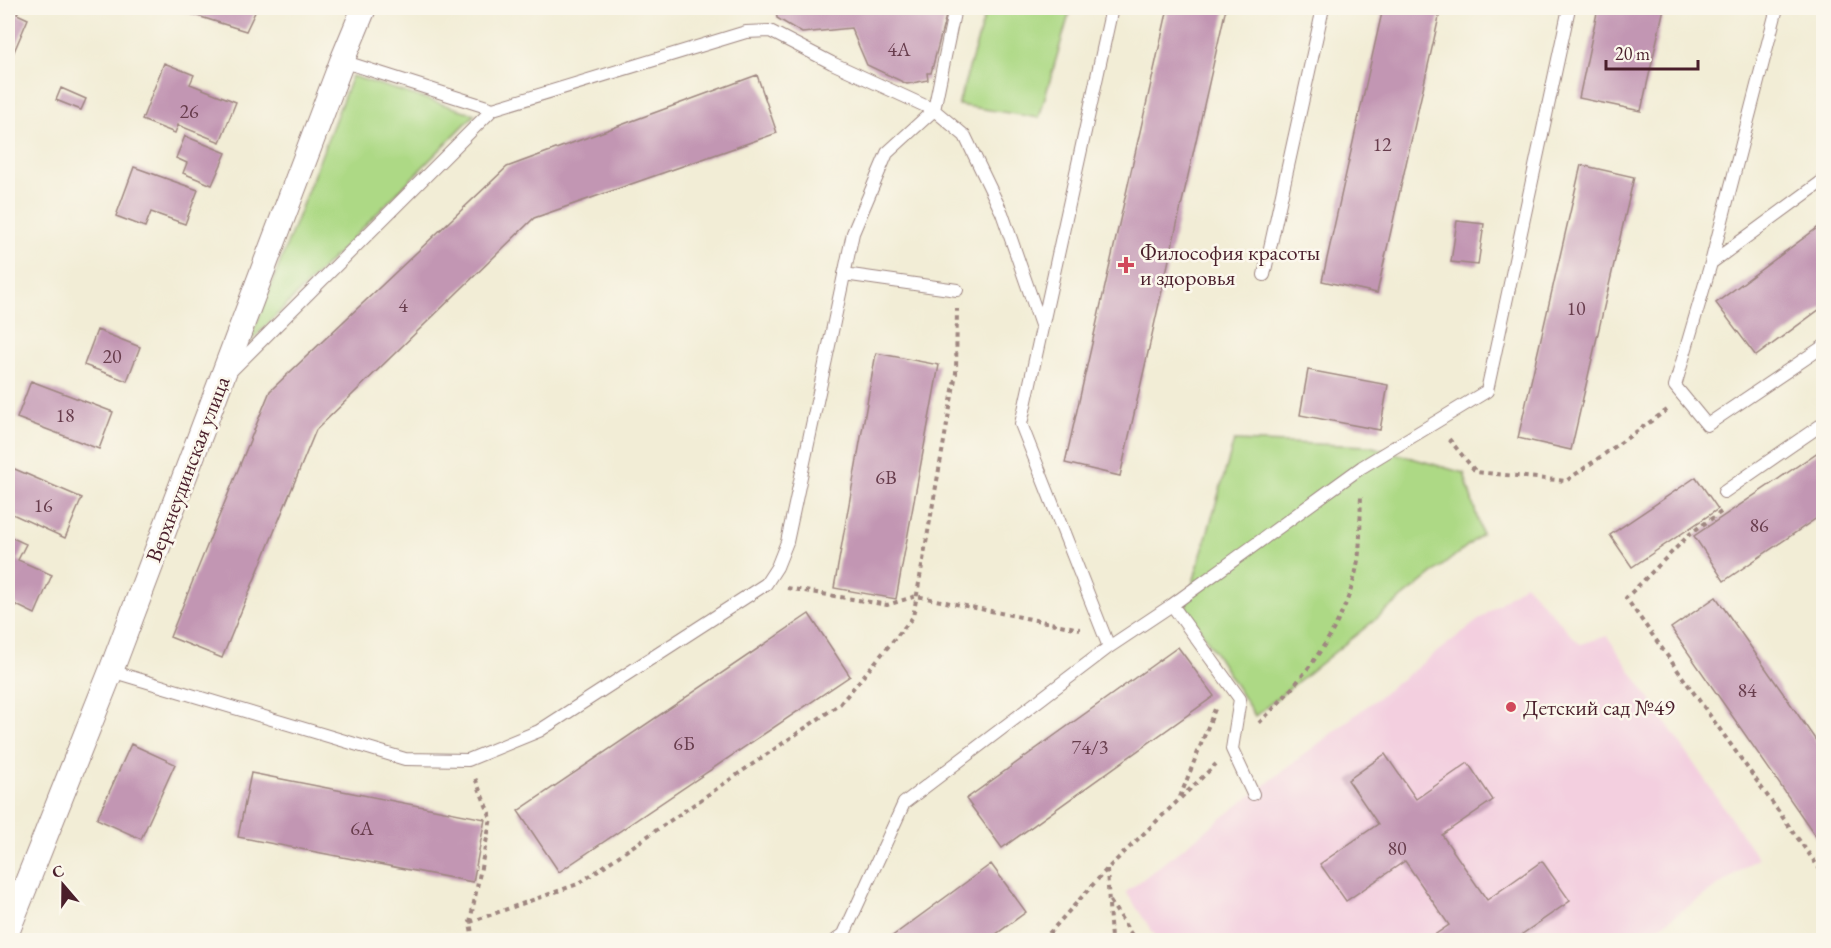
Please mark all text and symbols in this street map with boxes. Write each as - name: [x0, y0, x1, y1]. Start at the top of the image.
- scale bar: [1606, 33, 1698, 71]
- house number: 4А: [887, 36, 911, 62]
- text: 20 m: [1615, 42, 1650, 65]
- house number: 26: [179, 98, 199, 124]
- house number: 12: [1372, 131, 1392, 157]
- place label: Философия красоты и здоровья: [1140, 238, 1320, 292]
- marker: Философия красоты и здоровья: [1117, 256, 1135, 274]
- house number: 4: [398, 292, 408, 318]
- house number: 10: [1566, 295, 1586, 321]
- house number: 20: [102, 343, 122, 369]
- street label: Верхнеудинская улица: [139, 372, 236, 566]
- house number: 18: [55, 402, 75, 428]
- house number: 6В: [875, 464, 897, 490]
- house number: 16: [33, 492, 53, 518]
- house number: 86: [1749, 512, 1769, 538]
- house number: 84: [1737, 677, 1757, 703]
- place label: Детский сад №49: [1523, 693, 1675, 722]
- marker: Детский сад №49: [1504, 700, 1518, 714]
- house number: 6Б: [673, 730, 695, 756]
- house number: 74/3: [1072, 734, 1108, 760]
- house number: 6А: [350, 815, 374, 841]
- house number: 80: [1387, 835, 1407, 861]
- north arrow: [33, 855, 93, 915]
- text: С: [49, 860, 67, 883]

